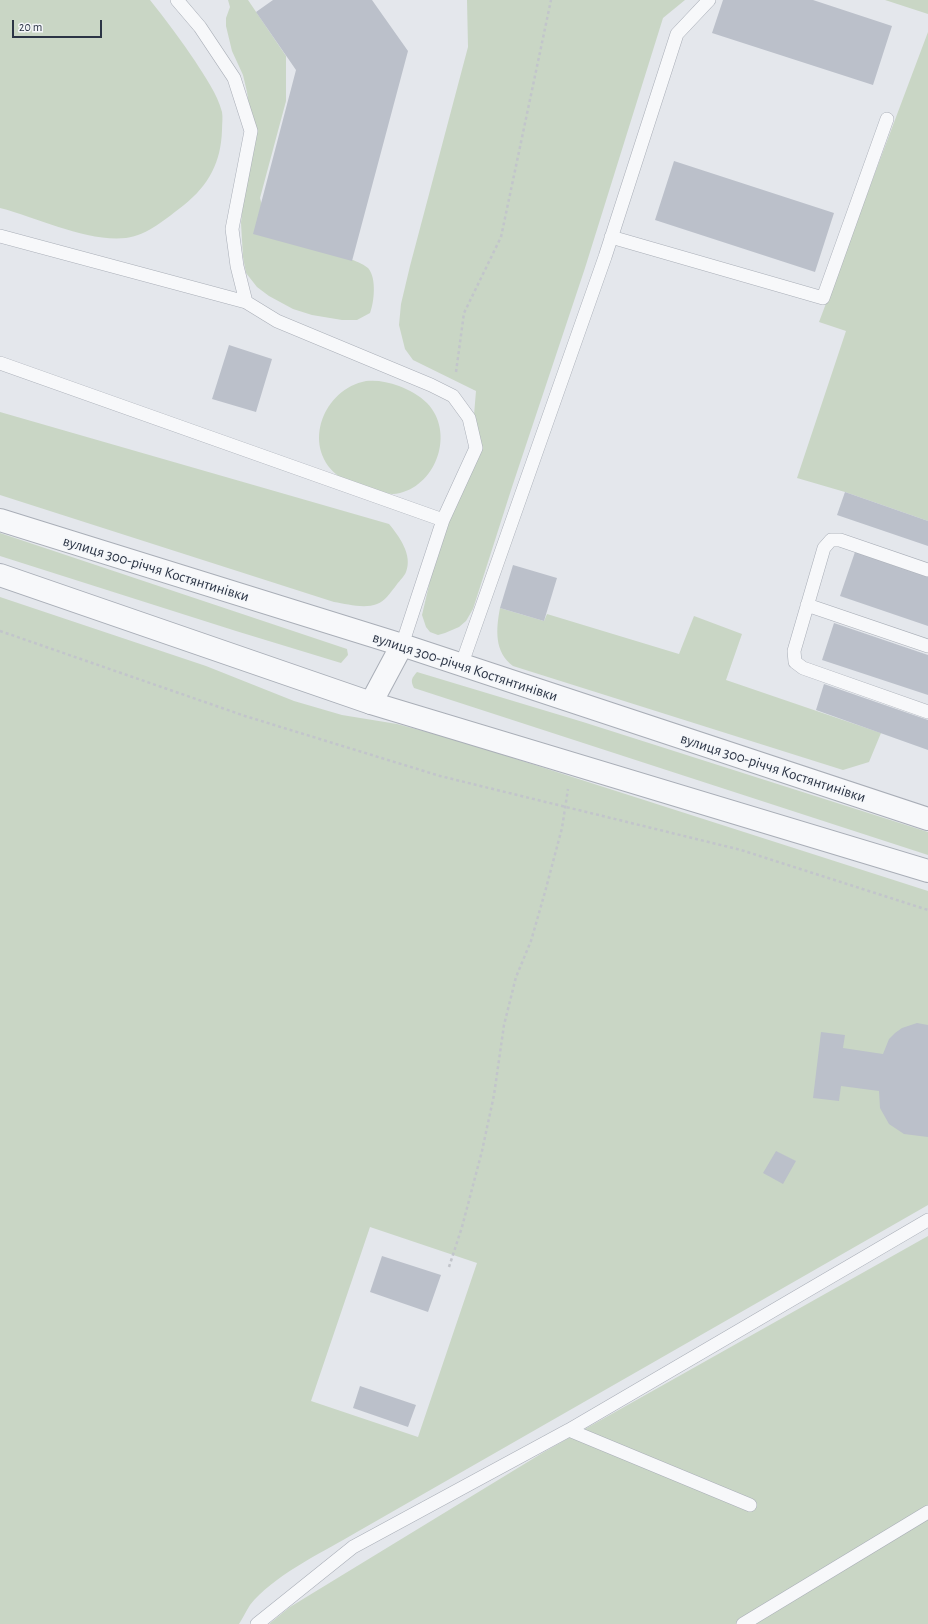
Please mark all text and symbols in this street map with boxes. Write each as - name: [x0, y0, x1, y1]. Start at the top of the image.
- scale bar: [14, 12, 104, 38]
- text: 20 m: [19, 21, 42, 33]
- street label: вулиця 300-річчя Костянтинівки: [61, 532, 251, 606]
- street label: вулиця 300-річчя Костянтинівки: [370, 628, 560, 706]
- street label: вулиця 300-річчя Костянтинівки: [678, 729, 868, 807]

